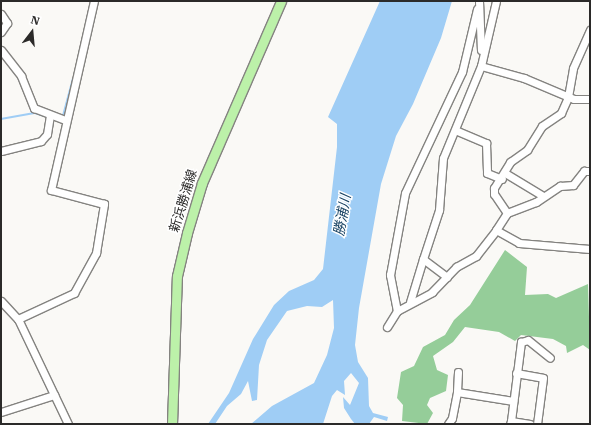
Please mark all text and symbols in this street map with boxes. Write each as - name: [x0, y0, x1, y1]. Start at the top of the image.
- north arrow: [12, 12, 52, 52]
- text: N: [29, 13, 41, 28]
- street label: 新浜勝浦線: [167, 168, 201, 234]
- water label: 勝浦川: [330, 193, 354, 237]

